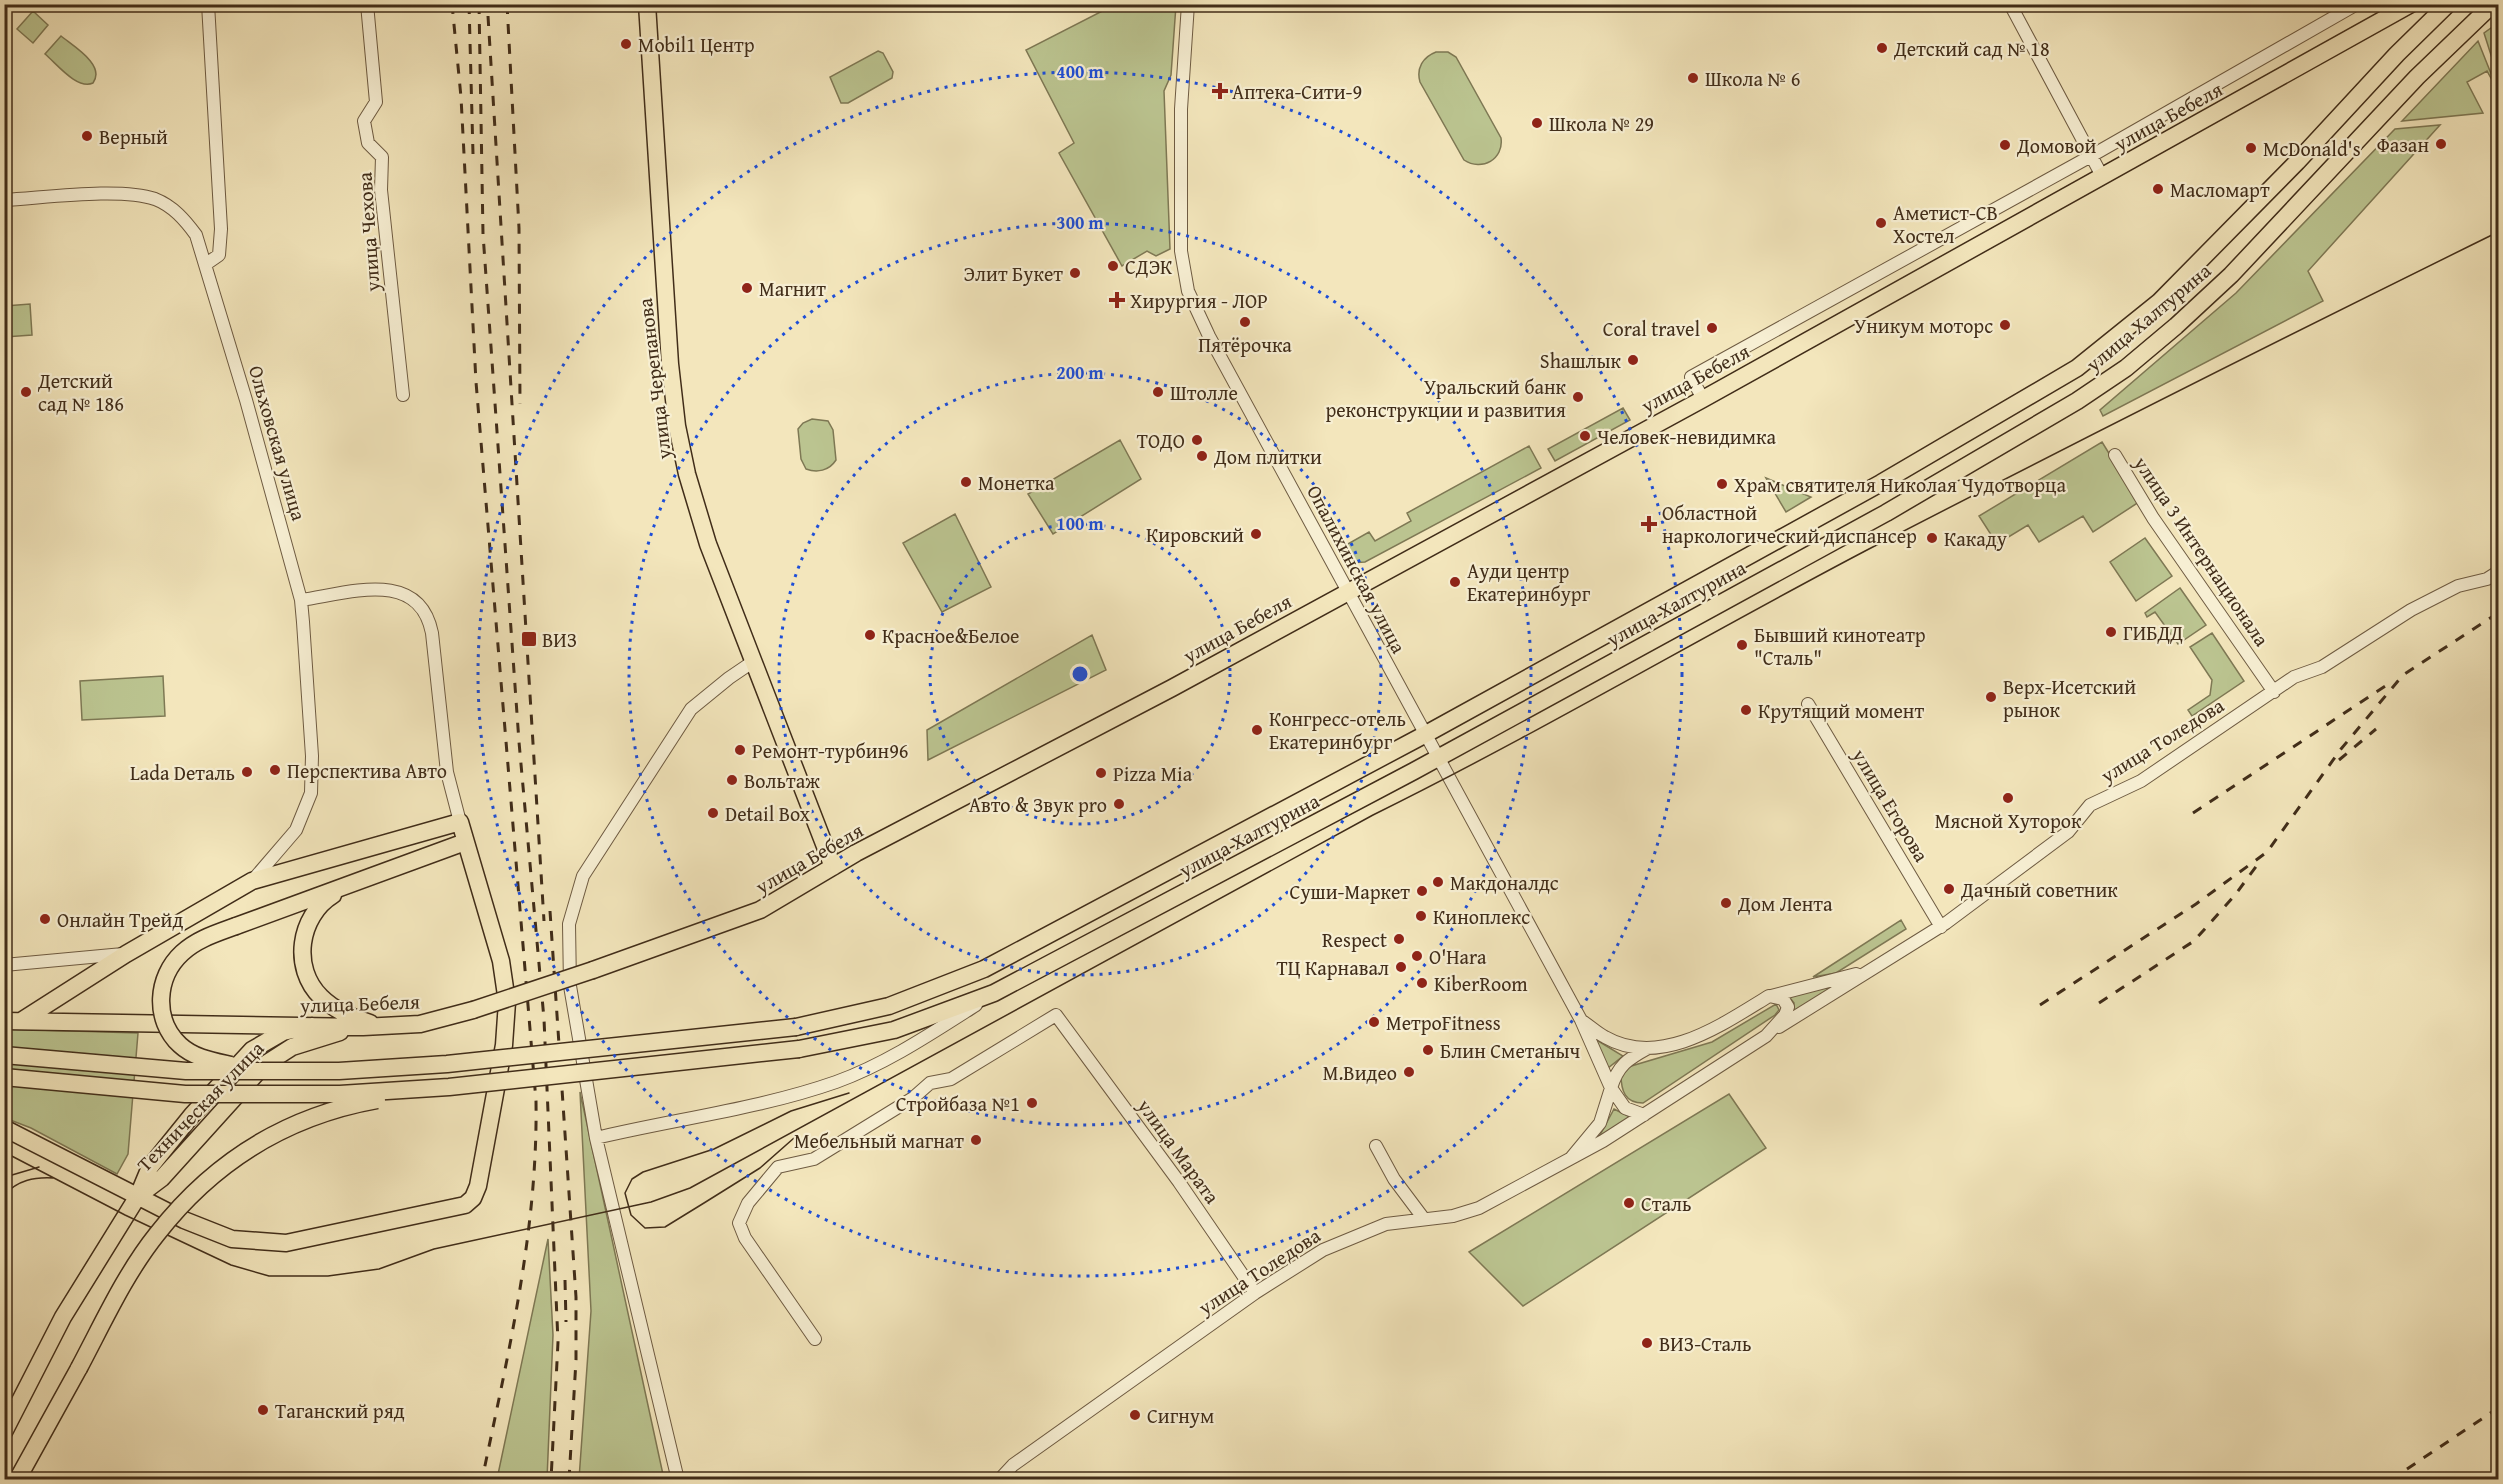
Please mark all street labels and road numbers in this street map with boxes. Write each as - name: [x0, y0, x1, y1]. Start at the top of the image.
- street label: улица Бебеля: [2108, 74, 2227, 158]
- street label: улица Чехова: [349, 171, 387, 294]
- street label: улица Халтурина: [2079, 256, 2217, 379]
- street label: улица Черепанова: [630, 296, 678, 462]
- street label: улица Бебеля: [1635, 336, 1754, 420]
- street label: Ольховская улица: [242, 362, 314, 524]
- street label: улица 3 Интернационала: [2127, 449, 2277, 652]
- street label: Опалихинская улица: [1300, 480, 1414, 659]
- street label: улица Халтурина: [1600, 553, 1751, 654]
- street label: улица Бебеля: [1177, 586, 1296, 670]
- street label: улица Толедова: [2094, 690, 2230, 790]
- street label: улица Егорова: [1845, 742, 1936, 867]
- street label: улица Халтурина: [1173, 786, 1325, 885]
- street label: улица Бебеля: [749, 815, 868, 901]
- street label: улица Бебеля: [299, 986, 420, 1020]
- street label: Техническая улица: [130, 1034, 270, 1178]
- street label: улица Марата: [1131, 1092, 1227, 1210]
- street label: улица Толедова: [1191, 1220, 1326, 1322]

